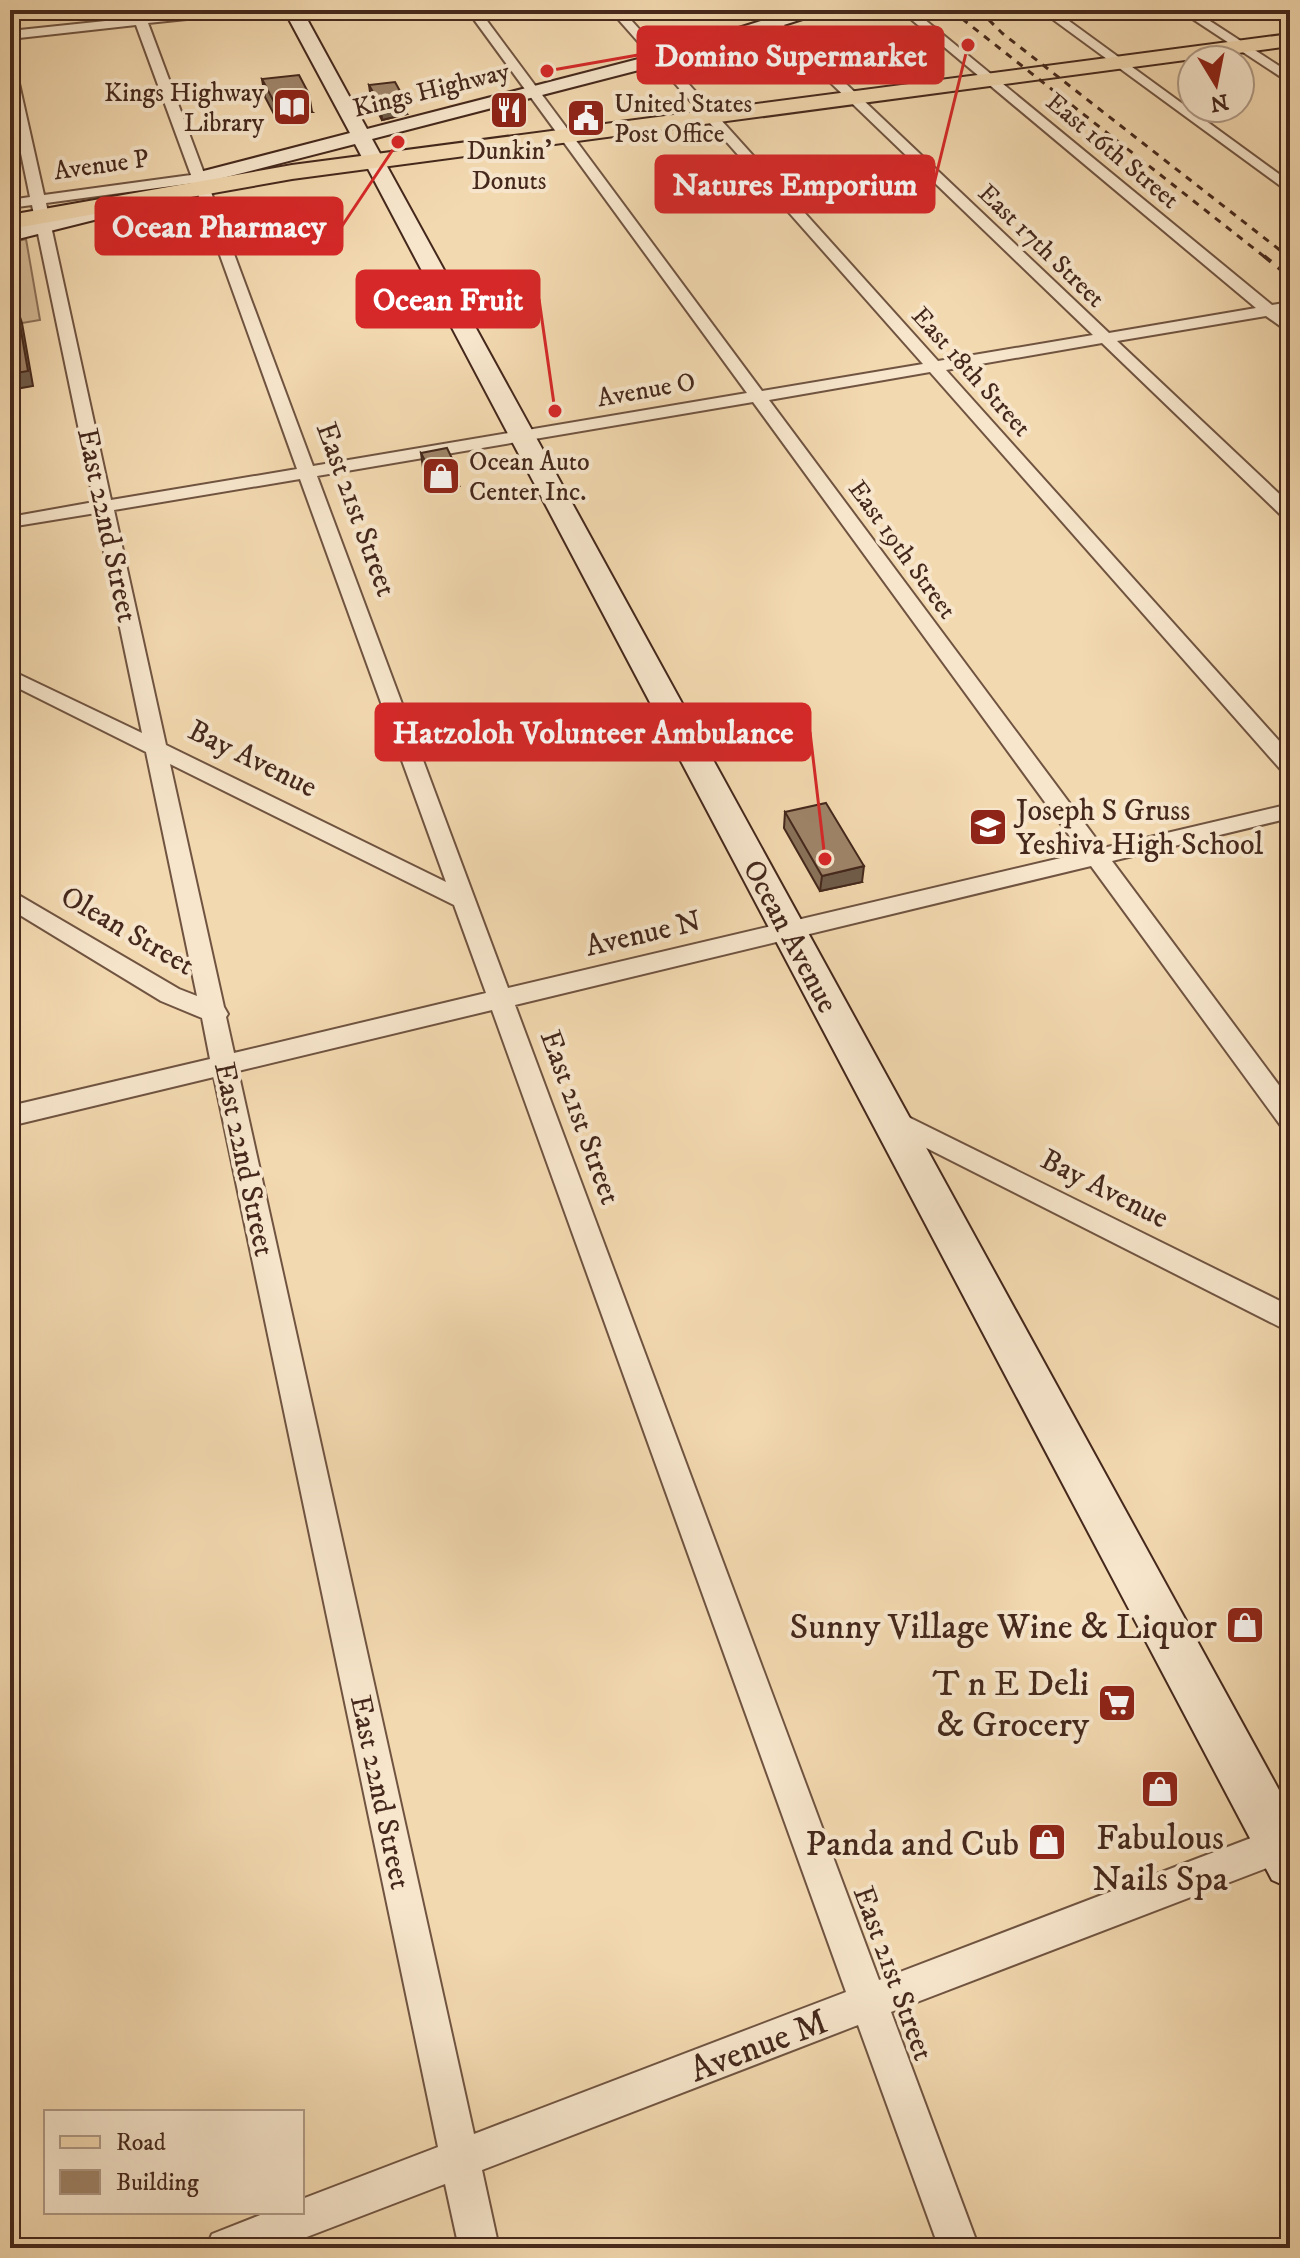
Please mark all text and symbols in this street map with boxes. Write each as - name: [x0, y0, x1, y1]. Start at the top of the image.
- callout: Domino Supermarket: [638, 27, 943, 83]
- text: Domino Supermarket: [655, 37, 928, 77]
- north arrow: [1176, 44, 1256, 124]
- street label: Kings Highway: [350, 55, 514, 126]
- place label: Kings Highway Library: [104, 77, 265, 140]
- library icon: Kings Highway Library: [271, 86, 313, 128]
- street label: East 16th Street: [1039, 86, 1185, 217]
- text: N: [1208, 87, 1230, 117]
- place label: United States Post Office: [614, 88, 752, 151]
- restaurant icon: Dunkin' Donuts: [488, 89, 530, 131]
- public building icon: United States Post Office: [565, 97, 607, 139]
- place label: Dunkin' Donuts: [466, 135, 552, 198]
- street label: Avenue P: [52, 142, 151, 188]
- callout: Natures Emporium: [656, 156, 934, 212]
- text: Natures Emporium: [672, 166, 918, 206]
- street label: East 17th Street: [970, 177, 1112, 315]
- callout: Ocean Pharmacy: [96, 198, 342, 254]
- text: Ocean Pharmacy: [112, 208, 327, 248]
- callout: Ocean Fruit: [357, 271, 539, 327]
- text: Ocean Fruit: [373, 281, 524, 321]
- street label: East 18th Street: [904, 300, 1038, 444]
- street label: Avenue O: [595, 366, 698, 415]
- street label: East 21st Street: [307, 417, 404, 602]
- street label: East 22nd Street: [68, 425, 145, 626]
- place label: Ocean Auto Center Inc.: [469, 446, 590, 509]
- shop icon: Ocean Auto Center Inc.: [420, 455, 462, 497]
- street label: East 19th Street: [840, 474, 963, 626]
- callout: Hatzoloh Volunteer Ambulance: [376, 704, 810, 760]
- street label: Bay Avenue: [182, 712, 323, 806]
- text: Hatzoloh Volunteer Ambulance: [392, 714, 794, 754]
- place label: Joseph S Gruss Yeshiva High School: [1013, 793, 1263, 864]
- school or university icon: Joseph S Gruss Yeshiva High School: [967, 806, 1009, 848]
- street label: Ocean Avenue: [734, 854, 845, 1020]
- street label: Olean Street: [54, 878, 201, 984]
- street label: Avenue N: [582, 903, 705, 966]
- street label: East 21st Street: [531, 1025, 628, 1210]
- street label: East 22nd Street: [205, 1059, 282, 1260]
- street label: Bay Avenue: [1034, 1141, 1175, 1237]
- shop icon: Sunny Village Wine & Liquor: [1224, 1604, 1266, 1646]
- place label: Sunny Village Wine & Liquor: [790, 1605, 1218, 1650]
- place label: T n E Deli & Grocery: [932, 1662, 1090, 1748]
- supermarket icon: T n E Deli & Grocery: [1096, 1682, 1138, 1724]
- street label: East 22nd Street: [341, 1692, 418, 1893]
- shop icon: Fabulous Nails Spa: [1139, 1768, 1181, 1810]
- place label: Fabulous Nails Spa: [1092, 1816, 1229, 1902]
- shop icon: Panda and Cub: [1026, 1821, 1068, 1863]
- place label: Panda and Cub: [805, 1822, 1019, 1867]
- street label: East 21st Street: [844, 1881, 941, 2066]
- street label: Avenue M: [683, 1999, 834, 2093]
- legend: [44, 2110, 304, 2214]
- text: Road: [116, 2128, 166, 2158]
- text: Building: [116, 2168, 199, 2198]

